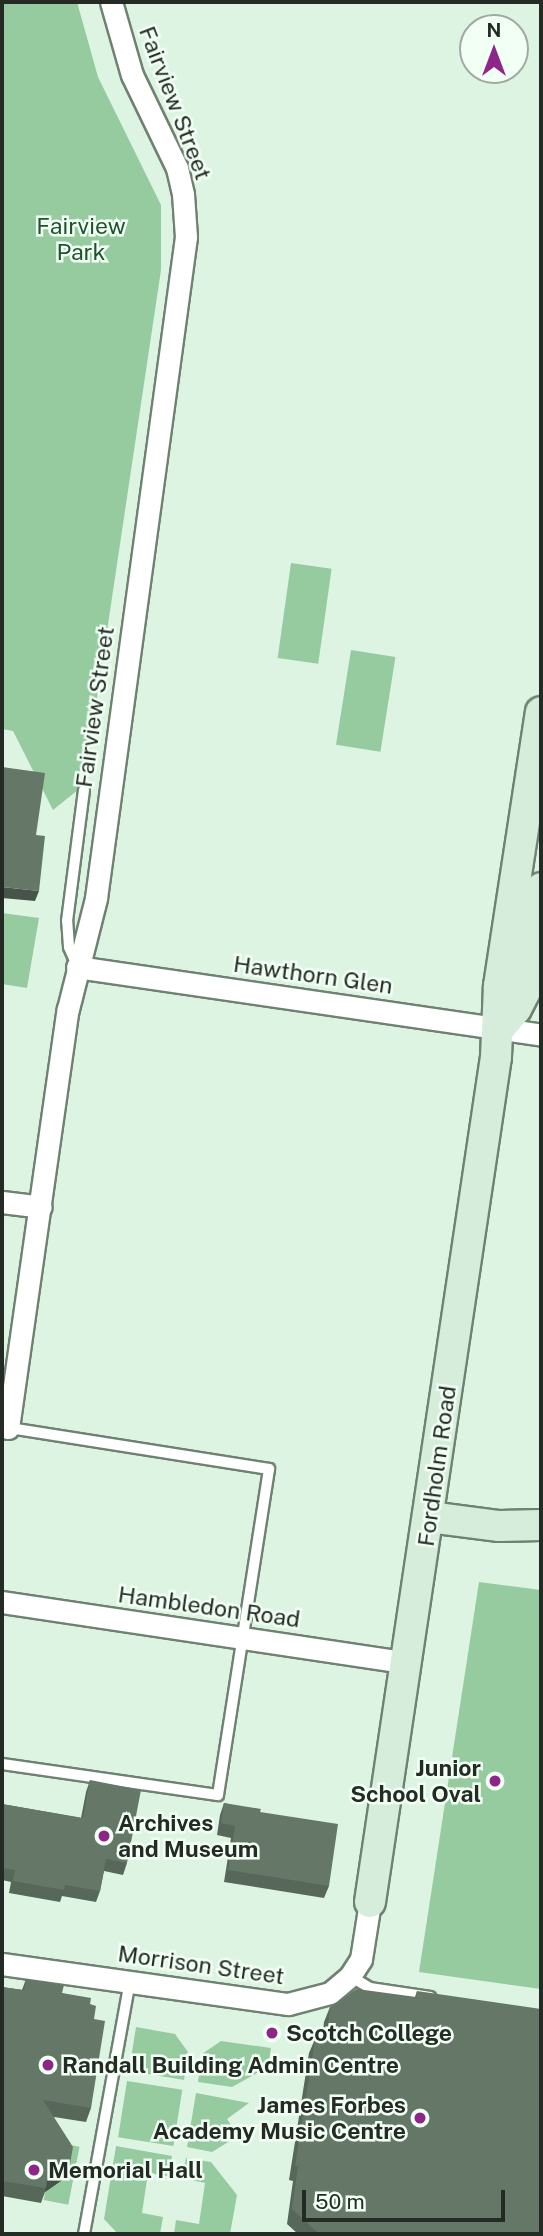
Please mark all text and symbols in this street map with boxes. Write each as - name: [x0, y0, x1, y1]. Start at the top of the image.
- north arrow: [459, 14, 529, 84]
- text: N: [487, 19, 501, 41]
- street label: Fairview Street: [133, 22, 217, 184]
- park label: Fairview Park: [36, 212, 126, 266]
- street label: Fairview Street: [70, 625, 120, 789]
- street label: Hawthorn Glen: [232, 950, 394, 1000]
- street label: Fordholm Road: [412, 1384, 462, 1548]
- street label: Hambledon Road: [116, 1581, 302, 1633]
- place label: Junior School Oval: [350, 1754, 481, 1808]
- marker: Junior School Oval: [487, 1773, 503, 1789]
- place label: Archives and Museum: [118, 1809, 258, 1863]
- marker: Archives and Museum: [96, 1828, 112, 1844]
- street label: Morrison Street: [116, 1940, 286, 1990]
- place label: Scotch College: [286, 2019, 452, 2047]
- marker: Scotch College: [264, 2025, 280, 2041]
- place label: Randall Building Admin Centre: [62, 2051, 399, 2079]
- marker: Randall Building Admin Centre: [40, 2057, 56, 2073]
- place label: James Forbes Academy Music Centre: [152, 2091, 406, 2145]
- marker: James Forbes Academy Music Centre: [412, 2110, 428, 2126]
- place label: Memorial Hall: [48, 2156, 203, 2184]
- marker: Memorial Hall: [26, 2162, 42, 2178]
- scale bar: [305, 2176, 508, 2220]
- text: 50 m: [315, 2189, 365, 2214]

